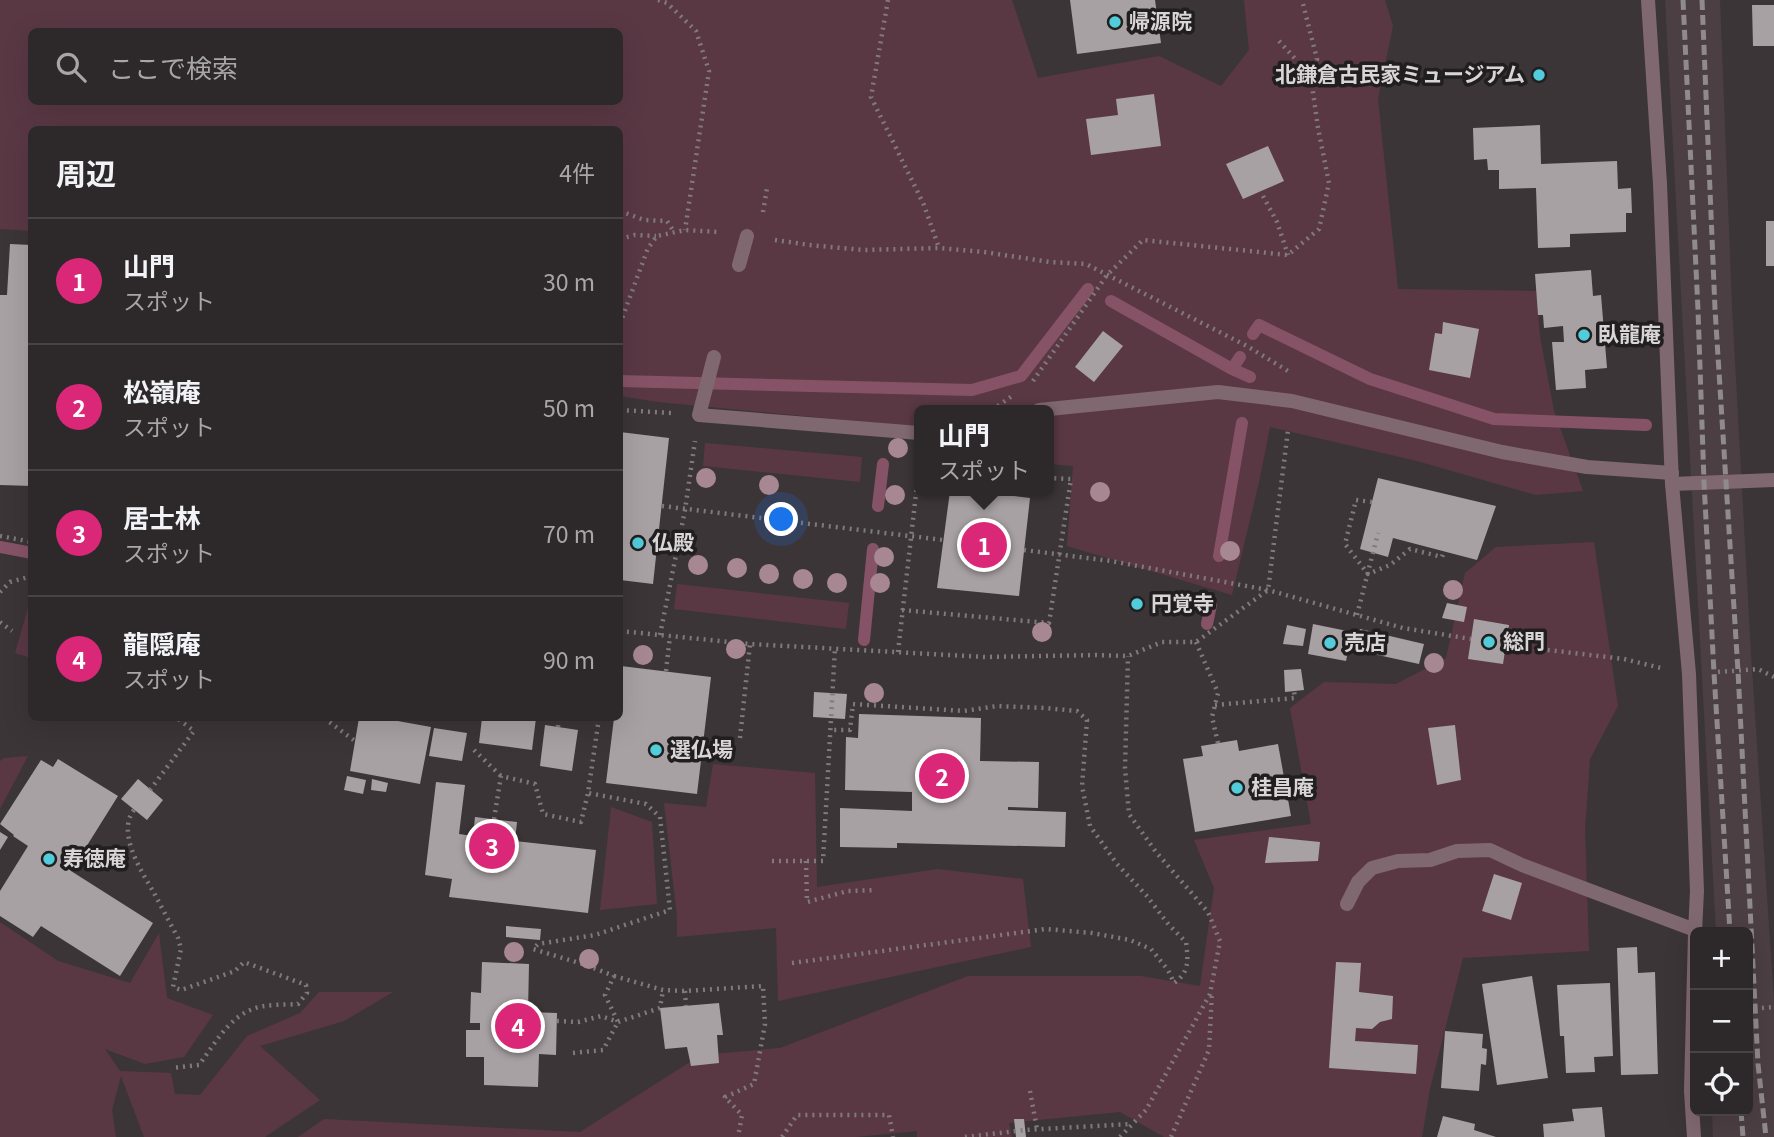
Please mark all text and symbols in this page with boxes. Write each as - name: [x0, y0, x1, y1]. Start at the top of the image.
- place label: 帰源院: [1129, 5, 1192, 35]
- marker: 帰源院: [1107, 14, 1123, 30]
- search box: [28, 28, 623, 105]
- icon: search: [52, 48, 90, 86]
- text: ここで検索: [108, 48, 238, 85]
- place label: 北鎌倉古民家ミュージアム: [1275, 58, 1525, 88]
- marker: 北鎌倉古民家ミュージアム: [1531, 67, 1547, 83]
- text: 周辺: [56, 150, 116, 194]
- text: 4件: [559, 155, 595, 189]
- text: 山門: [123, 246, 175, 283]
- text: 1: [72, 264, 86, 298]
- text: 30 m: [543, 264, 595, 298]
- text: スポット: [123, 283, 215, 317]
- place label: 臥龍庵: [1598, 318, 1661, 348]
- marker: 臥龍庵: [1576, 327, 1592, 343]
- text: 松嶺庵: [123, 372, 201, 409]
- text: 2: [72, 390, 86, 424]
- text: 50 m: [543, 390, 595, 424]
- popup: [914, 405, 1054, 496]
- text: スポット: [123, 409, 215, 443]
- text: 山門: [938, 415, 990, 452]
- text: スポット: [938, 452, 1030, 486]
- text: 居士林: [123, 498, 201, 535]
- your location: [764, 502, 798, 536]
- text: 3: [72, 516, 86, 550]
- text: 70 m: [543, 516, 595, 550]
- pin: 1: [961, 519, 1007, 571]
- place label: 仏殿: [652, 526, 694, 556]
- text: スポット: [123, 535, 215, 569]
- marker: 仏殿: [630, 535, 646, 551]
- place label: 円覚寺: [1151, 587, 1214, 617]
- marker: 円覚寺: [1129, 596, 1145, 612]
- text: 龍隠庵: [123, 624, 201, 661]
- place label: 総門: [1503, 625, 1545, 655]
- place label: 売店: [1344, 626, 1386, 656]
- marker: 総門: [1481, 634, 1497, 650]
- marker: 売店: [1322, 635, 1338, 651]
- text: 4: [72, 642, 86, 676]
- text: 90 m: [543, 642, 595, 676]
- text: スポット: [123, 661, 215, 695]
- place label: 選仏場: [670, 733, 733, 763]
- marker: 選仏場: [648, 742, 664, 758]
- pin: 2: [919, 750, 965, 802]
- place label: 桂昌庵: [1251, 771, 1314, 801]
- marker: 桂昌庵: [1229, 780, 1245, 796]
- pin: 3: [469, 820, 515, 872]
- place label: 寿徳庵: [63, 842, 126, 872]
- marker: 寿徳庵: [41, 851, 57, 867]
- map controls: [1690, 927, 1753, 1116]
- button: +: [1690, 927, 1753, 990]
- button: −: [1690, 990, 1753, 1053]
- pin: 4: [495, 1000, 541, 1052]
- button: locate: [1690, 1053, 1753, 1116]

